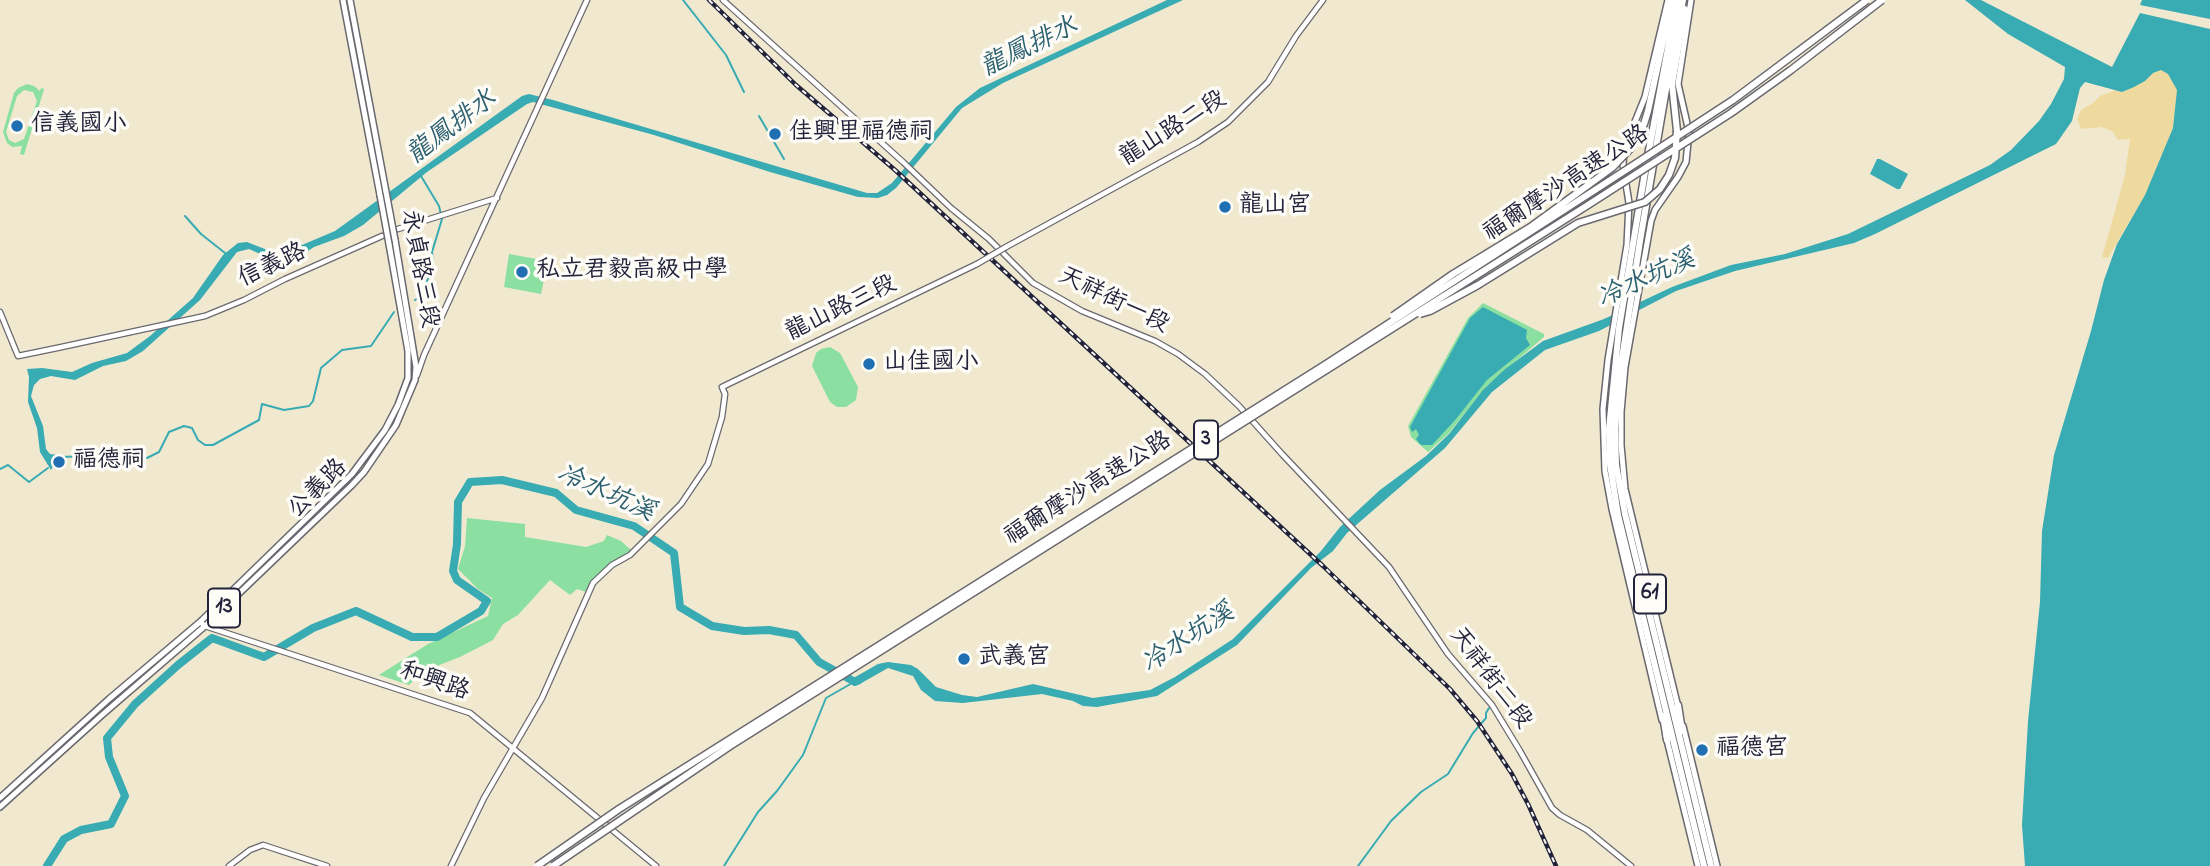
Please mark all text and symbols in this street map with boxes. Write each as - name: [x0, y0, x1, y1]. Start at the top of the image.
- water label: 龍鳳排水: [976, 12, 1084, 86]
- water label: 龍鳳排水: [402, 85, 504, 173]
- street label: 龍山路二段: [1115, 86, 1233, 174]
- place label: 信義國小: [31, 112, 127, 140]
- marker: 信義國小: [9, 118, 25, 134]
- place label: 佳興里福德祠: [789, 120, 933, 148]
- street label: 福爾摩沙高速公路: [1479, 121, 1655, 249]
- marker: 佳興里福德祠: [767, 126, 783, 142]
- place label: 龍山宮: [1239, 193, 1311, 221]
- marker: 龍山宮: [1217, 199, 1233, 215]
- street label: 永貞路三段: [393, 207, 443, 331]
- street label: 信義路: [234, 239, 312, 295]
- water label: 冷水坑溪: [1593, 246, 1701, 316]
- place label: 私立君毅高級中學: [536, 258, 728, 286]
- street label: 天祥街一段: [1053, 263, 1173, 341]
- marker: 私立君毅高級中學: [514, 264, 530, 280]
- street label: 龍山路三段: [782, 271, 902, 349]
- place label: 山佳國小: [883, 350, 979, 378]
- marker: 山佳國小: [861, 356, 877, 372]
- road number: 3: [1194, 420, 1218, 460]
- street label: 福爾摩沙高速公路: [1000, 427, 1178, 553]
- place label: 福德祠: [73, 448, 145, 476]
- marker: 福德祠: [51, 454, 67, 470]
- street label: 公義路: [283, 454, 355, 526]
- water label: 冷水坑溪: [551, 460, 659, 530]
- road number: 61: [1634, 574, 1666, 614]
- road number: 13: [208, 588, 240, 628]
- water label: 冷水坑溪: [1137, 599, 1241, 681]
- street label: 天祥街二段: [1441, 622, 1537, 736]
- place label: 武義宮: [978, 645, 1050, 673]
- marker: 武義宮: [956, 651, 972, 667]
- street label: 和興路: [395, 658, 473, 708]
- place label: 福德宮: [1716, 736, 1788, 764]
- marker: 福德宮: [1694, 742, 1710, 758]

